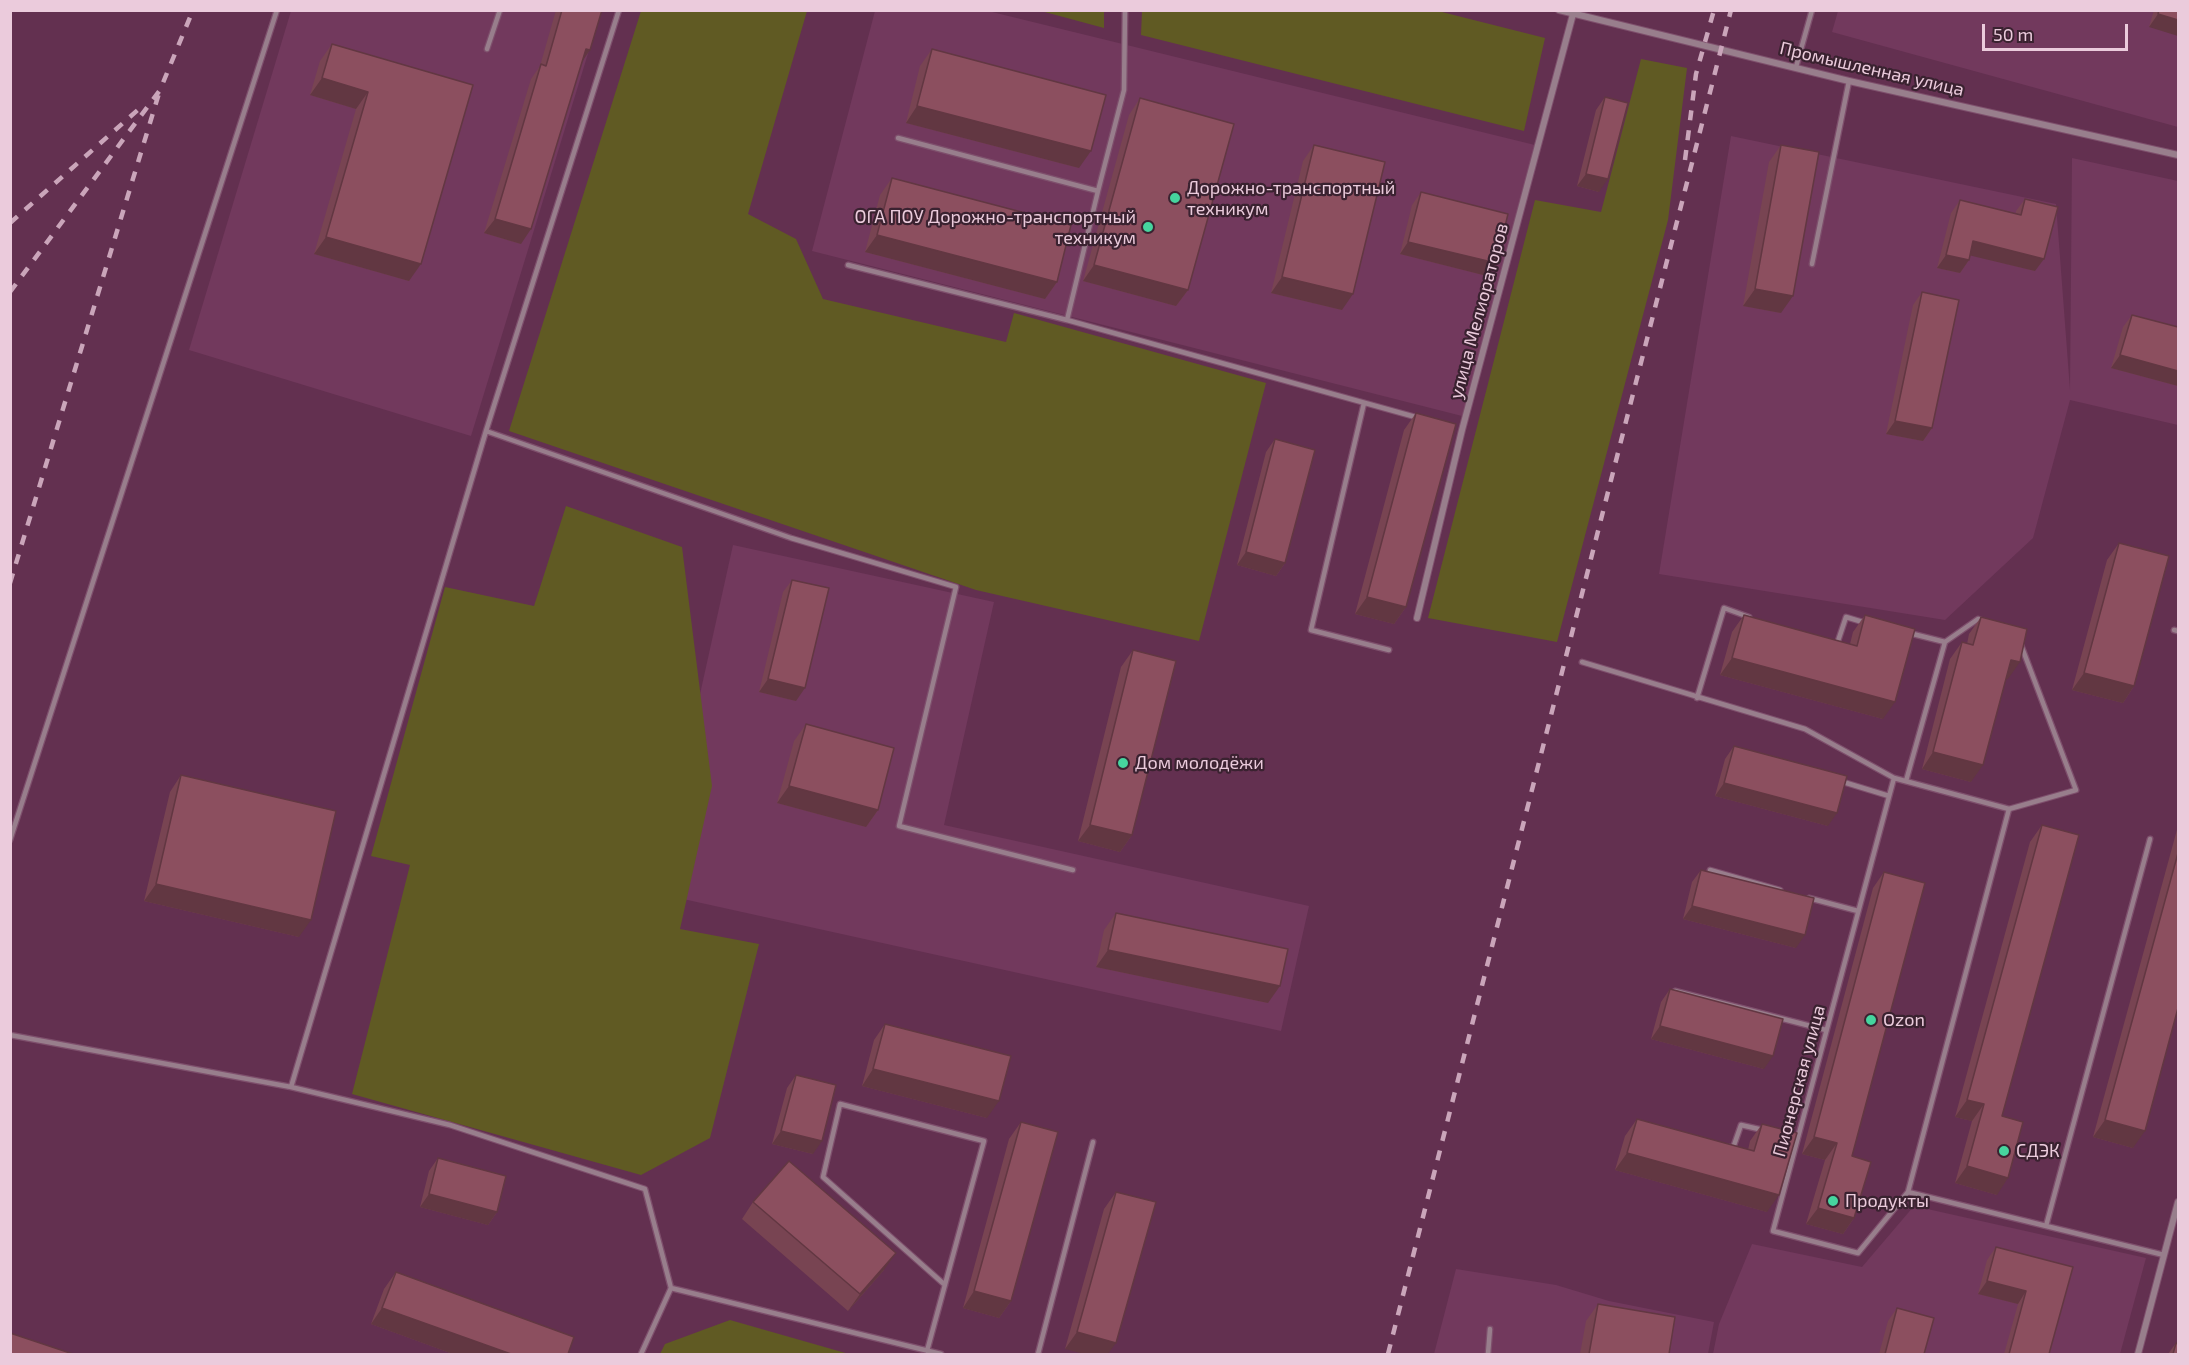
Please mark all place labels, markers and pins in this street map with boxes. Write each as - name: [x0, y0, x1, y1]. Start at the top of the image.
- place label: Дорожно-транспортный техникум: [1187, 177, 1395, 219]
- marker: Дорожно-транспортный техникум: [1168, 191, 1182, 205]
- place label: ОГА ПОУ Дорожно-транспортный техникум: [854, 206, 1136, 248]
- marker: ОГА ПОУ Дорожно-транспортный техникум: [1141, 220, 1155, 234]
- place label: Дом молодёжи: [1135, 752, 1264, 774]
- marker: Дом молодёжи: [1116, 756, 1130, 770]
- place label: Ozon: [1883, 1009, 1925, 1031]
- marker: Ozon: [1864, 1013, 1878, 1027]
- place label: СДЭК: [2016, 1140, 2060, 1162]
- marker: СДЭК: [1997, 1144, 2011, 1158]
- place label: Продукты: [1845, 1190, 1929, 1212]
- marker: Продукты: [1826, 1194, 1840, 1208]

